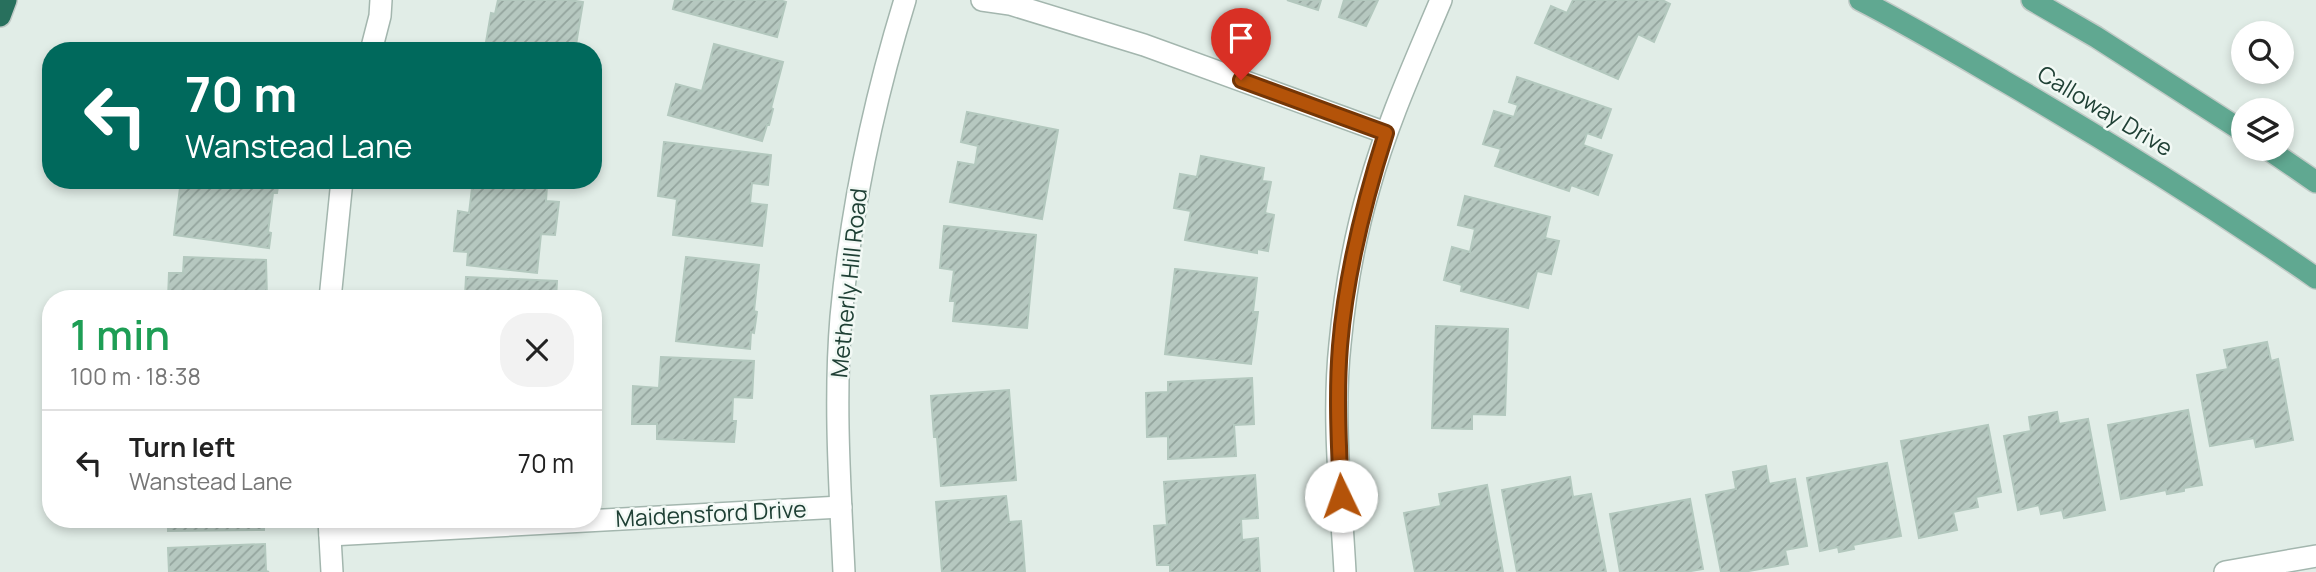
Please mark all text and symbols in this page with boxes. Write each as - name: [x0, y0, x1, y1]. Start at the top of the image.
- pin: [1211, 8, 1271, 80]
- icon: arrive: [1222, 19, 1260, 57]
- map controls: [2231, 21, 2294, 161]
- button: search: [2231, 21, 2294, 84]
- street label: Calloway Drive: [2032, 57, 2179, 163]
- text: 70 m: [185, 60, 297, 127]
- icon: left: [70, 70, 161, 161]
- button: layers: [2231, 98, 2294, 161]
- text: Wanstead Lane: [185, 124, 413, 168]
- street label: Metherly Hill Road: [822, 187, 874, 379]
- text: 1 min: [70, 305, 170, 363]
- button: close: [500, 313, 574, 387]
- text: 100 m · 18:38: [70, 360, 201, 392]
- text: Turn left: [129, 429, 236, 465]
- icon: left: [70, 444, 108, 482]
- text: 70 m: [518, 445, 574, 481]
- position arrow: [1304, 459, 1378, 533]
- text: Wanstead Lane: [129, 465, 293, 497]
- street label: Maidensford Drive: [615, 492, 807, 534]

